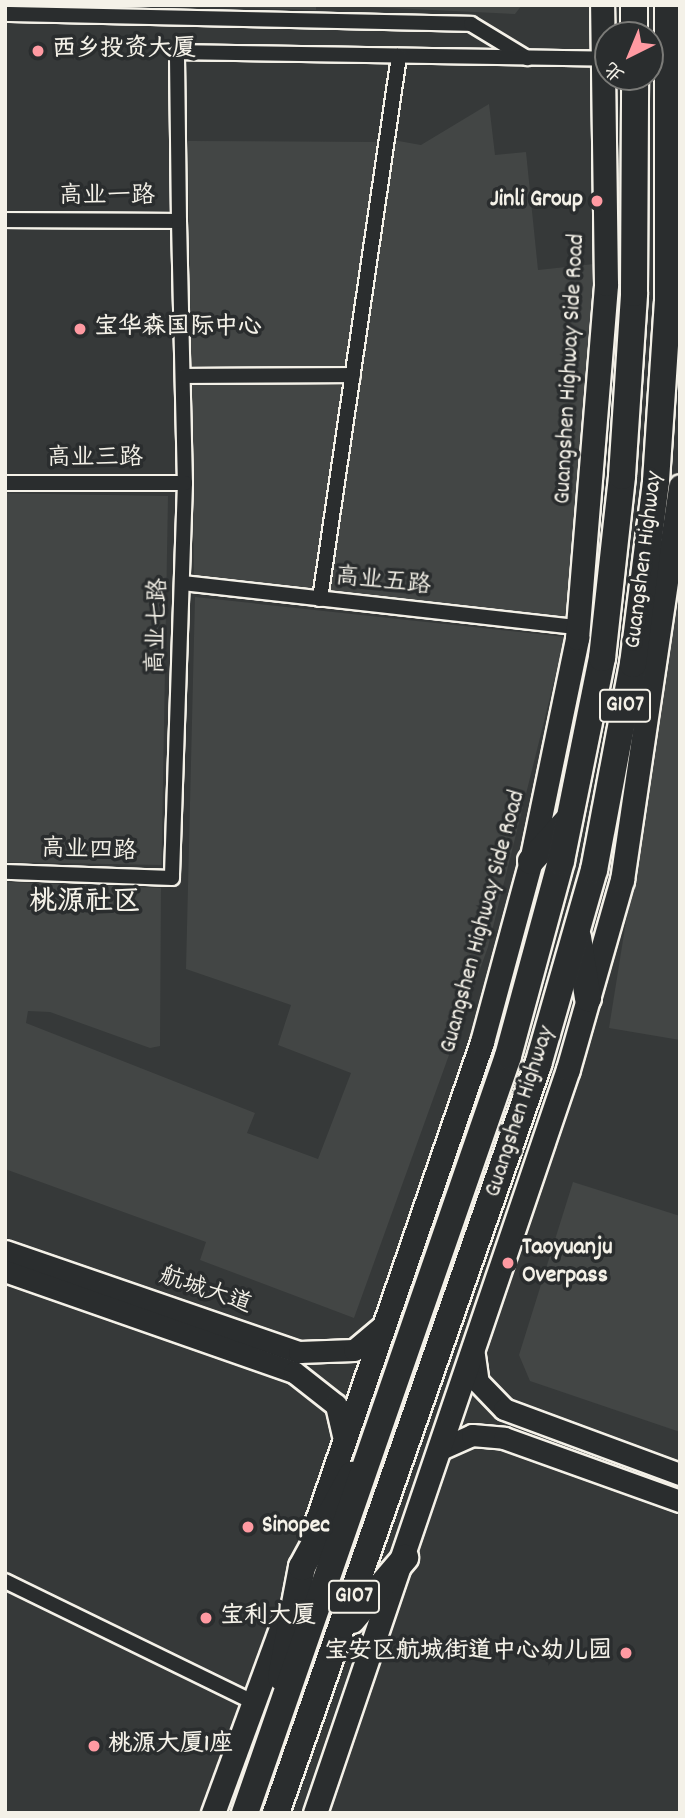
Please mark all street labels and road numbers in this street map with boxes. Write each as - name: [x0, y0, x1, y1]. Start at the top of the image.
- street label: 高业一路: [59, 184, 155, 212]
- street label: Guangshen Highway Side Road: [550, 233, 592, 505]
- street label: 高业三路: [47, 446, 143, 474]
- street label: Guangshen Highway: [620, 470, 670, 650]
- street label: 高业五路: [334, 564, 432, 602]
- street label: 高业七路: [143, 578, 175, 674]
- road number: G107: [599, 686, 651, 726]
- street label: Guangshen Highway Side Road: [435, 787, 533, 1057]
- street label: 高业四路: [41, 836, 137, 868]
- street label: Guangshen Highway: [480, 1023, 562, 1201]
- street label: 航城大道: [155, 1263, 255, 1321]
- road number: G107: [328, 1578, 380, 1616]

